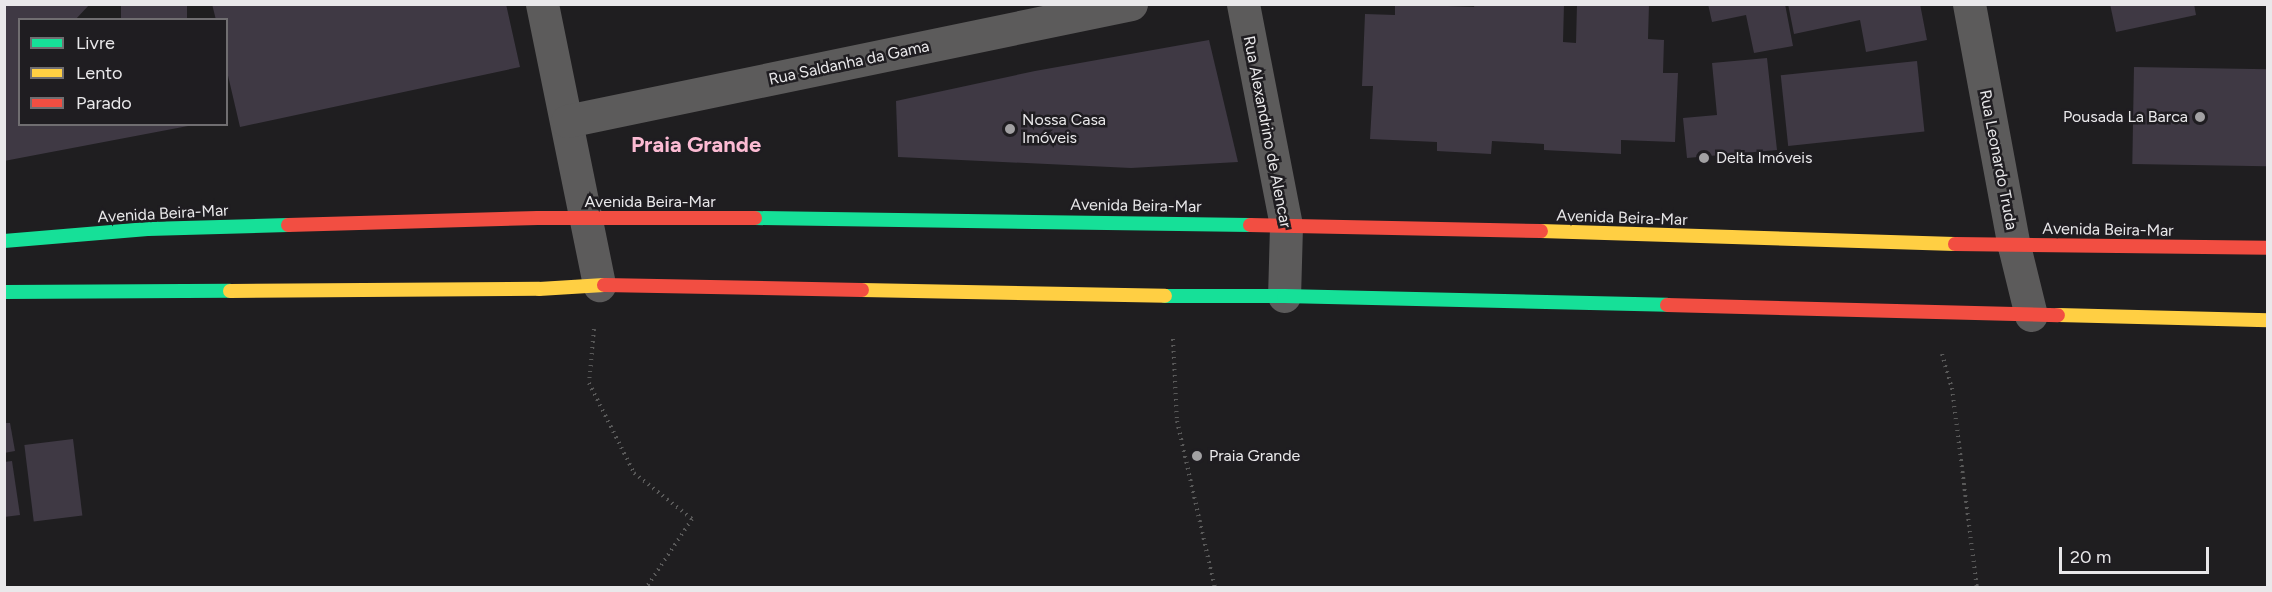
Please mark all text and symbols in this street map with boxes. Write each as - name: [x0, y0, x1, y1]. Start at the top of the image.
- legend: [18, 18, 228, 126]
- text: Livre: [76, 32, 115, 54]
- street label: Rua Alexandrino de Alencar: [1239, 34, 1295, 230]
- street label: Rua Saldanha da Gama: [767, 37, 931, 89]
- text: Lento: [76, 62, 122, 84]
- street label: Rua Leonardo Truda: [1975, 88, 2021, 232]
- text: Parado: [76, 92, 132, 114]
- place label: Pousada La Barca: [2063, 107, 2188, 127]
- place label: Nossa Casa Imóveis: [1022, 110, 1106, 148]
- marker: Pousada La Barca: [2193, 110, 2207, 124]
- marker: Nossa Casa Imóveis: [1003, 122, 1017, 136]
- district label: Praia Grande: [631, 132, 761, 158]
- place label: Delta Imóveis: [1716, 148, 1812, 168]
- marker: Delta Imóveis: [1697, 151, 1711, 165]
- street label: Avenida Beira-Mar: [584, 192, 716, 212]
- street label: Avenida Beira-Mar: [1070, 195, 1202, 217]
- street label: Avenida Beira-Mar: [97, 201, 229, 227]
- street label: Avenida Beira-Mar: [1556, 206, 1688, 230]
- street label: Avenida Beira-Mar: [2042, 219, 2174, 241]
- place label: Praia Grande: [1209, 446, 1300, 466]
- marker: Praia Grande: [1190, 449, 1204, 463]
- scale bar: [2062, 535, 2212, 573]
- text: 20 m: [2070, 546, 2111, 568]

